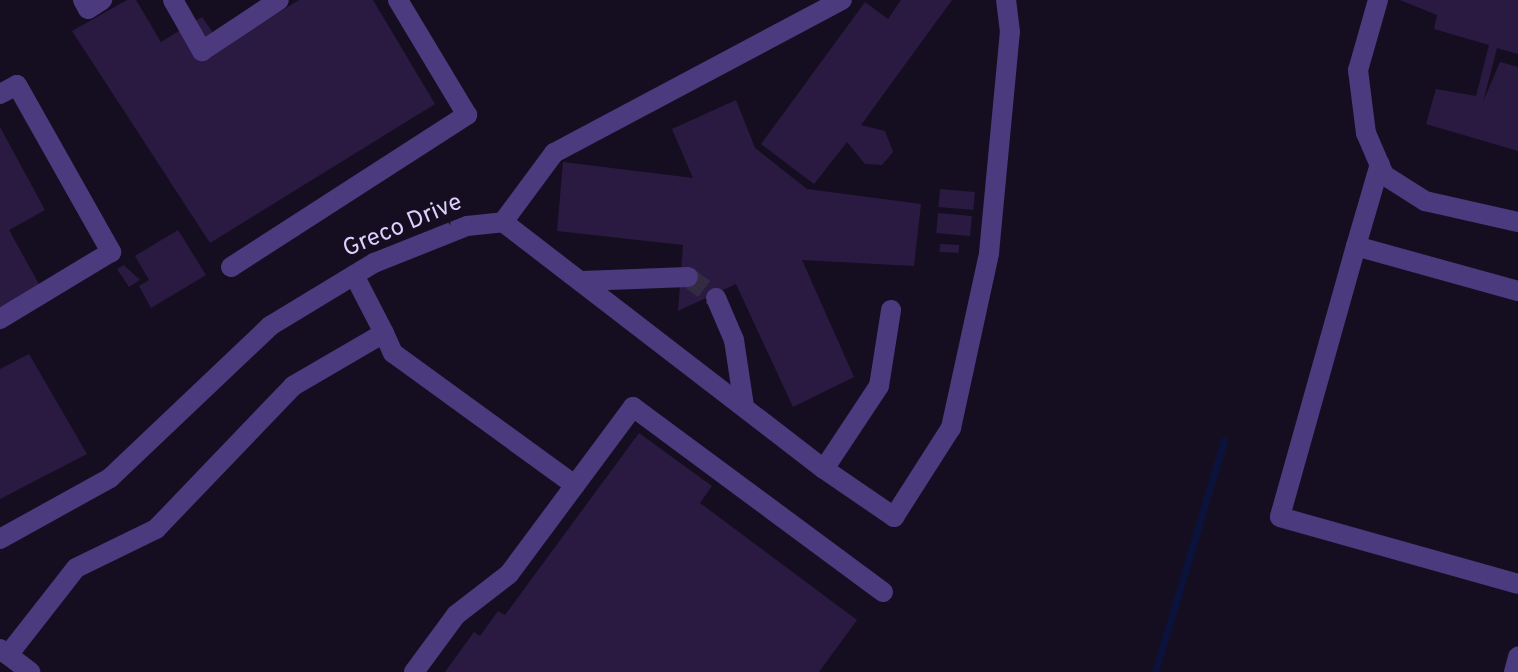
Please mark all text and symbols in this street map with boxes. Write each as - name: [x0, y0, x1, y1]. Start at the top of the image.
- street label: Greco Drive: [339, 189, 467, 265]

